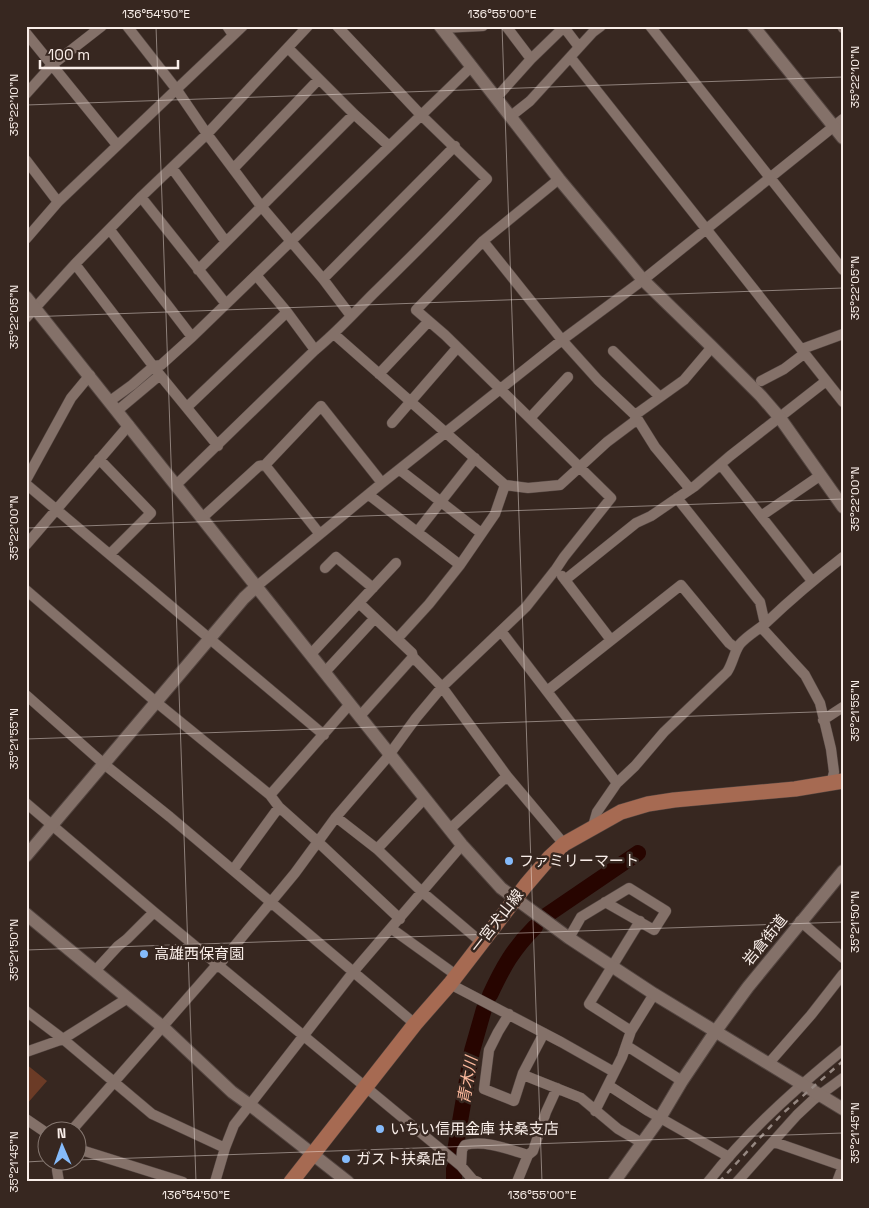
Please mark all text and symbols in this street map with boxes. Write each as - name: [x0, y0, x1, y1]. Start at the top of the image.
- text: 136°54'50"E: [122, 6, 190, 22]
- text: 136°55'00"E: [468, 6, 537, 22]
- scale bar: [40, 38, 178, 70]
- text: 100 m: [48, 45, 90, 64]
- text: 35°22'10"N: [847, 46, 863, 108]
- text: 35°22'10"N: [6, 74, 22, 136]
- text: 35°22'05"N: [847, 256, 863, 320]
- text: 35°22'05"N: [6, 285, 22, 349]
- text: 35°22'00"N: [847, 467, 863, 531]
- text: 35°22'00"N: [6, 496, 22, 560]
- text: 35°21'55"N: [847, 680, 863, 742]
- text: 35°21'55"N: [6, 708, 22, 770]
- place label: ファミリーマート: [519, 851, 639, 870]
- marker: ファミリーマート: [503, 855, 515, 867]
- street label: 一宮犬山線: [466, 885, 527, 956]
- text: 35°21'50"N: [847, 891, 863, 953]
- street label: 岩倉街道: [738, 910, 791, 969]
- text: 35°21'50"N: [6, 919, 22, 981]
- place label: 高雄西保育園: [154, 944, 244, 963]
- marker: 高雄西保育園: [138, 948, 150, 960]
- water label: 青木川: [453, 1053, 482, 1106]
- text: 35°21'45"N: [847, 1102, 863, 1164]
- place label: いちい信用金庫 扶桑支店: [390, 1119, 559, 1138]
- north arrow: [38, 1120, 88, 1170]
- marker: いちい信用金庫 扶桑支店: [374, 1123, 386, 1135]
- text: N: [57, 1124, 67, 1142]
- text: 35°21'45"N: [6, 1131, 22, 1193]
- place label: ガスト扶桑店: [356, 1149, 446, 1168]
- marker: ガスト扶桑店: [340, 1153, 352, 1165]
- text: 136°54'50"E: [162, 1187, 230, 1203]
- text: 136°55'00"E: [508, 1187, 577, 1203]

